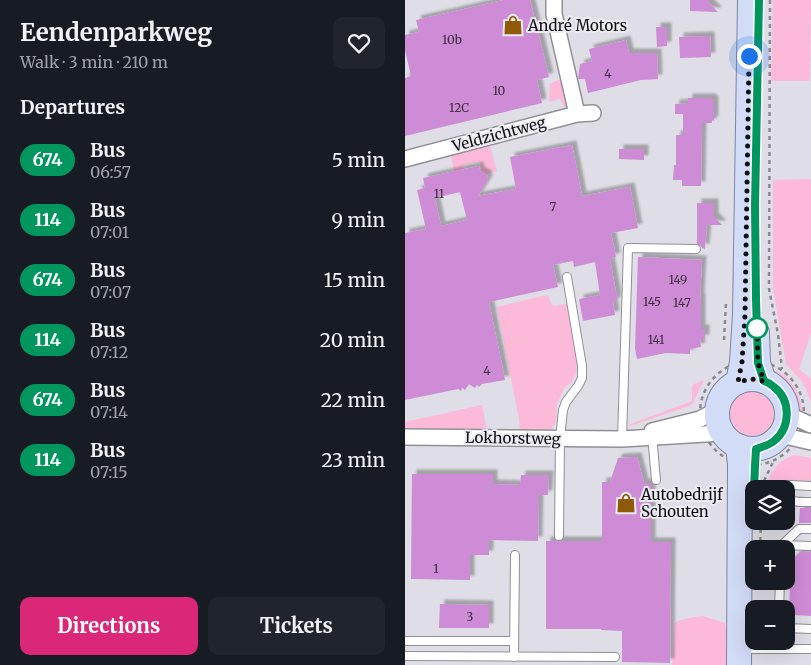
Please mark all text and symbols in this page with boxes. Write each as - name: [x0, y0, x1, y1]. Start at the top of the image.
- shop icon: André Motors: [502, 14, 524, 36]
- place label: André Motors: [527, 16, 627, 35]
- text: Eendenparkweg: [20, 17, 212, 48]
- button: heart: [333, 17, 385, 69]
- house number: 10b: [442, 32, 462, 47]
- your location: [737, 44, 762, 69]
- text: Walk · 3 min · 210 m: [20, 52, 168, 72]
- house number: 4: [604, 66, 612, 81]
- house number: 10: [493, 83, 506, 98]
- text: Departures: [20, 95, 125, 119]
- house number: 12C: [449, 100, 469, 115]
- street label: Veldzichtweg: [449, 112, 548, 156]
- text: Bus: [90, 138, 125, 162]
- text: 674: [32, 148, 63, 171]
- text: 5 min: [332, 148, 385, 172]
- text: 06:57: [90, 162, 131, 182]
- house number: 11: [434, 186, 445, 201]
- text: Bus: [90, 198, 125, 222]
- house number: 7: [550, 199, 557, 214]
- text: 114: [34, 208, 61, 231]
- text: 9 min: [331, 208, 385, 232]
- text: 07:01: [90, 222, 129, 242]
- text: Bus: [90, 258, 125, 282]
- text: 674: [32, 268, 63, 291]
- text: 15 min: [324, 268, 385, 292]
- house number: 149: [669, 272, 687, 287]
- text: 07:07: [90, 282, 131, 302]
- house number: 145: [643, 294, 661, 309]
- house number: 147: [673, 295, 691, 310]
- unlabelled marker: [746, 317, 768, 339]
- text: Bus: [90, 318, 125, 342]
- text: 114: [34, 328, 61, 351]
- text: 20 min: [320, 328, 385, 352]
- house number: 141: [648, 332, 665, 347]
- text: 07:12: [90, 342, 128, 362]
- house number: 4: [483, 363, 491, 378]
- text: Bus: [90, 378, 125, 402]
- text: 674: [32, 388, 63, 411]
- text: 22 min: [321, 388, 385, 412]
- text: 07:14: [90, 402, 128, 422]
- street label: Lokhorstweg: [465, 428, 561, 448]
- text: Bus: [90, 438, 125, 462]
- text: 114: [34, 448, 61, 471]
- text: 23 min: [321, 448, 385, 472]
- text: 07:15: [90, 462, 128, 482]
- map controls: [745, 480, 795, 650]
- button: layers: [745, 480, 795, 530]
- place label: Autobedrijf Schouten: [640, 485, 724, 521]
- shop icon: Autobedrijf Schouten: [615, 492, 637, 514]
- button: +: [745, 540, 795, 590]
- house number: 1: [433, 561, 439, 576]
- button: Directions: [20, 597, 198, 655]
- button: Tickets: [208, 597, 385, 655]
- button: −: [745, 600, 795, 650]
- house number: 3: [467, 609, 474, 624]

